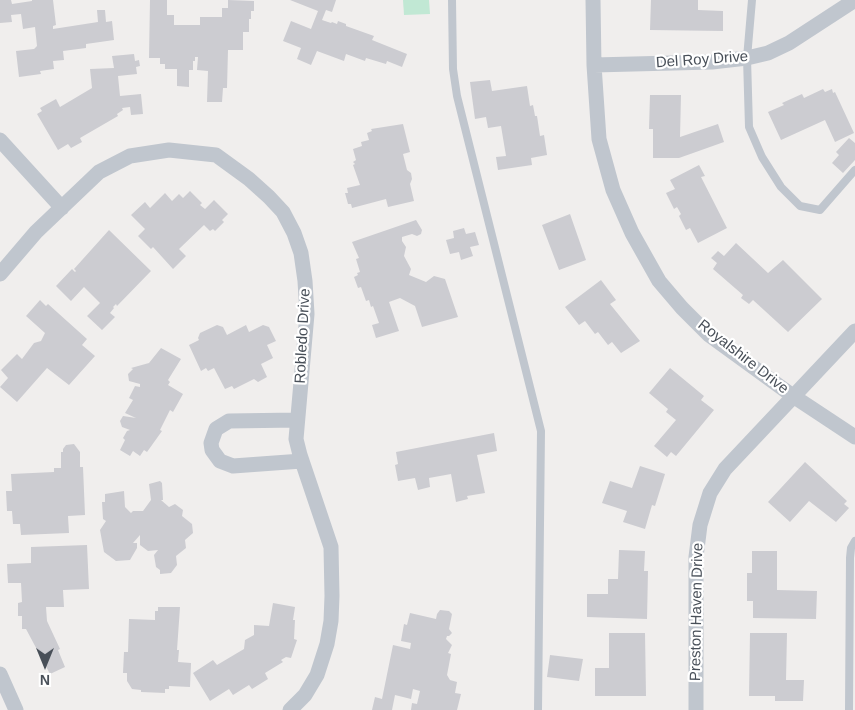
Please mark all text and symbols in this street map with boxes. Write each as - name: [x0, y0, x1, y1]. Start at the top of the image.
- street label: Del Roy Drive: [655, 48, 749, 72]
- street label: Robledo Drive: [292, 288, 314, 384]
- street label: Royalshire Drive: [694, 316, 792, 398]
- street label: Preston Haven Drive: [687, 543, 707, 681]
- north arrow: [20, 640, 70, 690]
- text: N: [40, 672, 50, 688]

